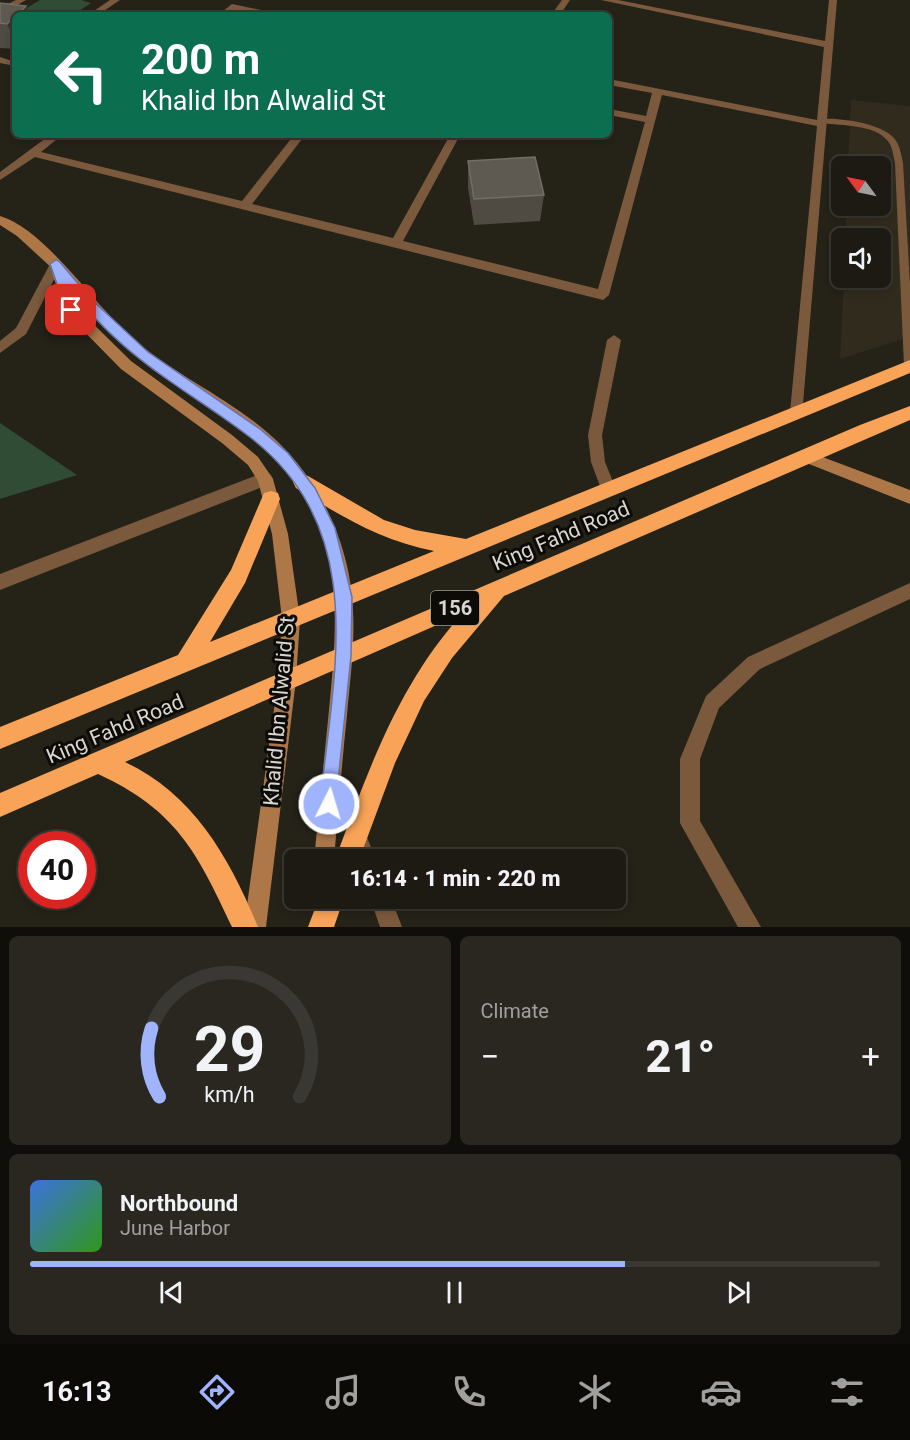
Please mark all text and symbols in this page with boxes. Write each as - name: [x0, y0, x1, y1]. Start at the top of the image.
- text: 200 m: [141, 35, 260, 84]
- icon: left: [42, 36, 120, 114]
- text: Khalid Ibn Alwalid St: [141, 85, 386, 117]
- north arrow: [831, 156, 891, 216]
- map controls: [831, 156, 891, 288]
- button: sound: [831, 228, 891, 288]
- pin: [45, 284, 96, 335]
- icon: arrive: [54, 293, 87, 326]
- street label: King Fahd Road: [489, 496, 633, 576]
- road number: 156: [431, 591, 479, 625]
- street label: Khalid Ibn Alwalid St: [259, 615, 299, 807]
- street label: King Fahd Road: [43, 689, 187, 769]
- position arrow: [297, 772, 361, 836]
- speed limit sign: 40: [18, 831, 96, 909]
- text: 16:14 · 1 min · 220 m: [350, 866, 560, 891]
- text: Climate: [481, 999, 549, 1023]
- text: 29: [194, 1013, 266, 1086]
- text: 21°: [646, 1030, 715, 1083]
- text: −: [481, 1037, 499, 1076]
- text: +: [861, 1037, 880, 1076]
- text: km/h: [205, 1083, 255, 1108]
- text: Northbound: [120, 1191, 238, 1216]
- text: June Harbor: [120, 1216, 230, 1240]
- icon: previous: [155, 1276, 188, 1309]
- icon: pause: [438, 1276, 471, 1309]
- icon: next: [722, 1276, 755, 1309]
- icon: directions: [196, 1371, 238, 1413]
- icon: music: [322, 1371, 364, 1413]
- icon: phone: [448, 1371, 490, 1413]
- icon: climate: [574, 1371, 616, 1413]
- icon: car: [700, 1371, 742, 1413]
- icon: filters: [826, 1371, 868, 1413]
- text: 16:13: [42, 1376, 112, 1408]

